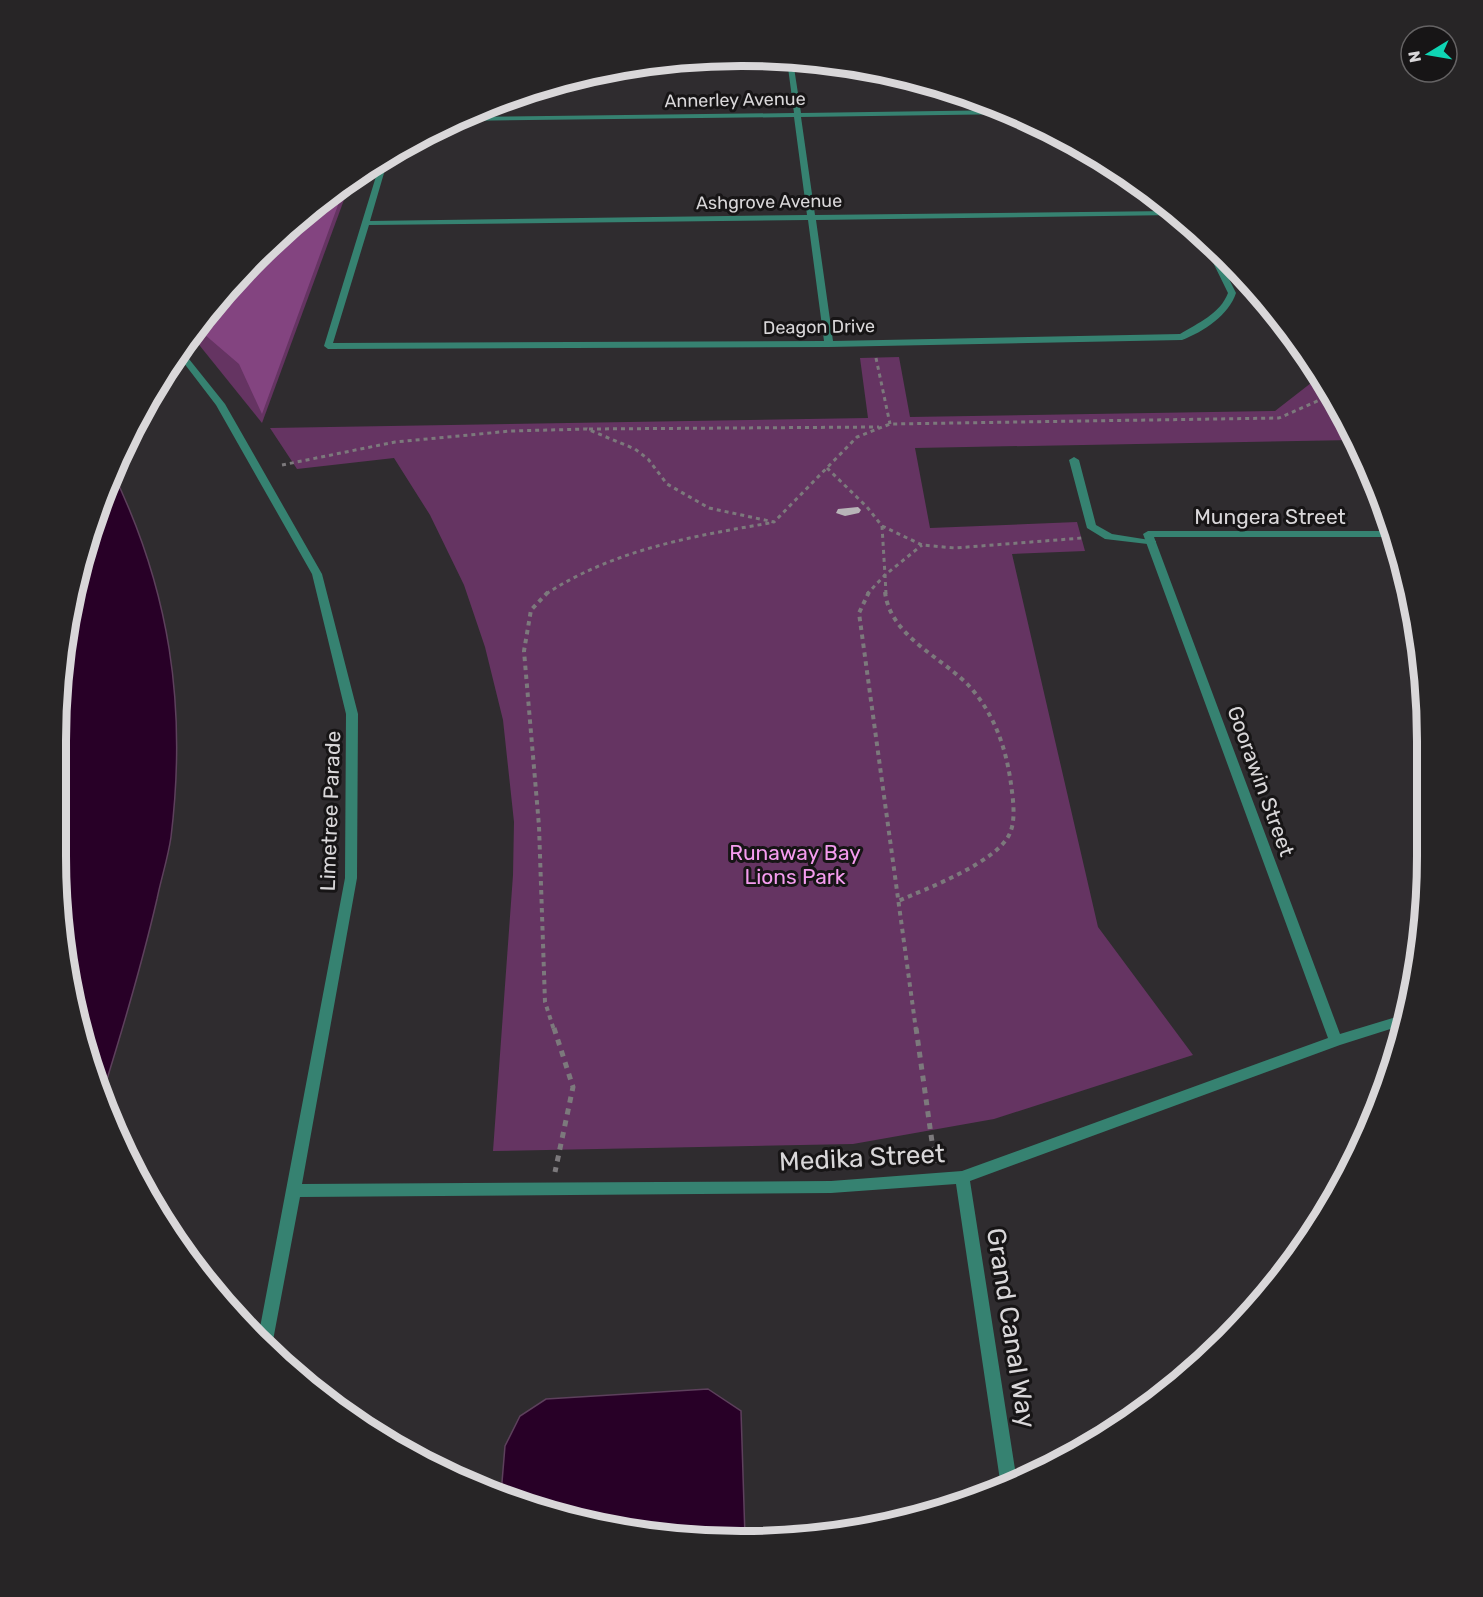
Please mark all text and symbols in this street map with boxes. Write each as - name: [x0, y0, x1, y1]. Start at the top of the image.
- north arrow: [1399, 24, 1459, 84]
- text: N: [1404, 49, 1425, 64]
- street label: Annerley Avenue: [664, 88, 806, 112]
- street label: Ashgrove Avenue: [696, 190, 842, 214]
- street label: Deagon Drive: [763, 315, 875, 339]
- street label: Mungera Street: [1194, 504, 1346, 529]
- street label: Goorawin Street: [1222, 702, 1300, 860]
- street label: Limetree Parade: [315, 730, 345, 892]
- park label: Runaway Bay Lions Park: [729, 840, 861, 889]
- street label: Medika Street: [778, 1138, 946, 1178]
- street label: Grand Canal Way: [980, 1226, 1042, 1430]

